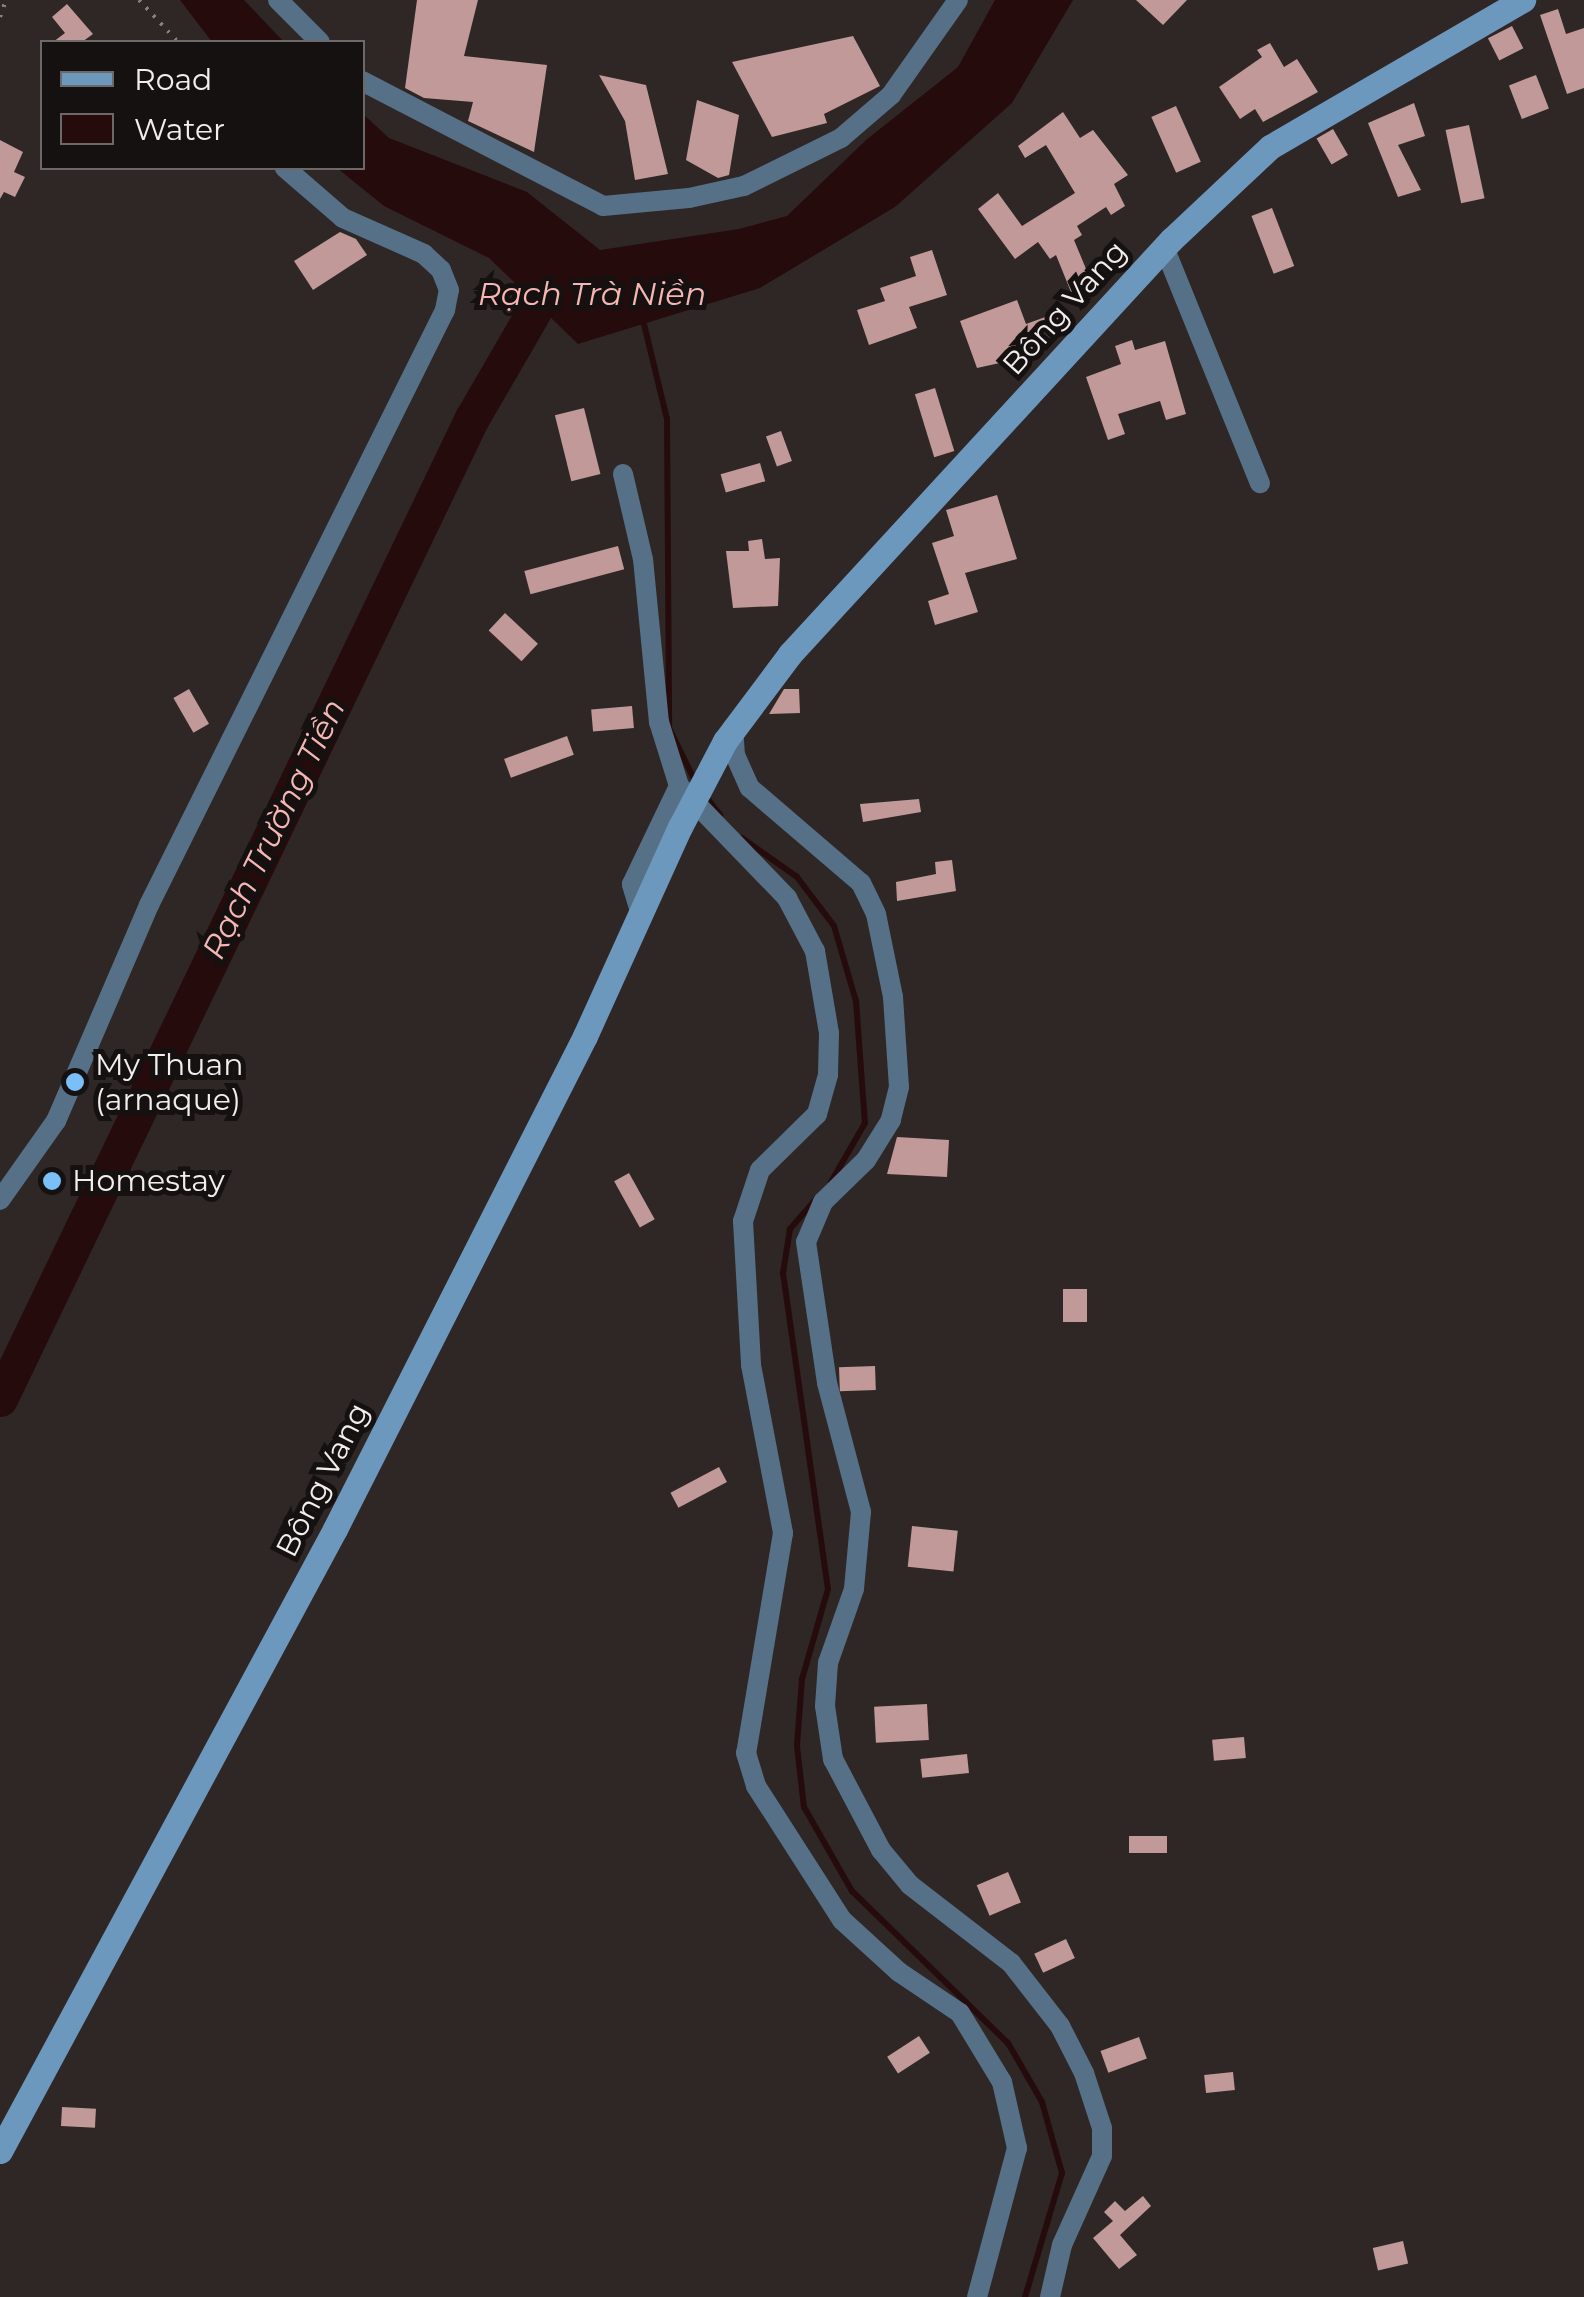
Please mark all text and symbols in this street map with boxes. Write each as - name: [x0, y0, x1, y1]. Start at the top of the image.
- legend: [40, 40, 365, 170]
- text: Road: [134, 61, 212, 98]
- text: Water: [134, 111, 225, 148]
- street label: Bông Vang: [995, 234, 1135, 382]
- water label: Rạch Trà Niền: [478, 275, 706, 313]
- water label: Rạch Trường Tiền: [194, 693, 354, 965]
- place label: My Thuan (arnaque): [95, 1047, 243, 1118]
- marker: My Thuan (arnaque): [64, 1071, 86, 1093]
- place label: Homestay: [72, 1163, 225, 1199]
- marker: Homestay: [41, 1170, 63, 1192]
- street label: Bông Vang: [269, 1397, 377, 1563]

